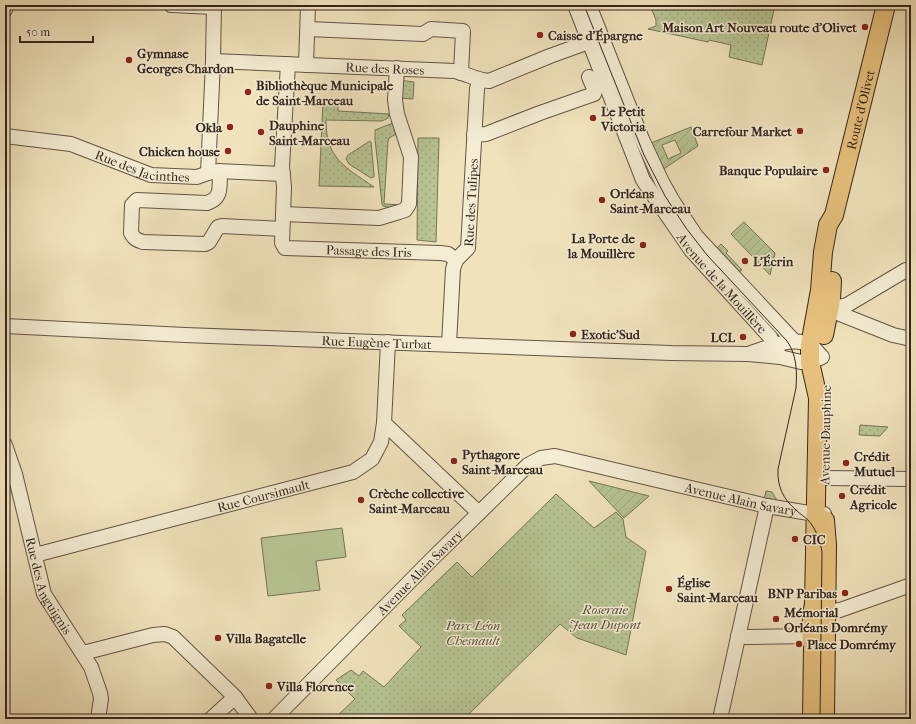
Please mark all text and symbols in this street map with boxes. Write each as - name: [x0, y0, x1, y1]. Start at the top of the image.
- scale bar: [20, 18, 93, 44]
- place label: Maison Art Nouveau route d'Olivet: [661, 20, 857, 35]
- marker: Maison Art Nouveau route d'Olivet: [860, 22, 870, 32]
- text: 50 m: [26, 25, 50, 39]
- place label: Caisse d'Épargne: [548, 28, 643, 44]
- marker: Caisse d'Épargne: [535, 30, 545, 40]
- place label: Gymnase Georges Chardon: [137, 46, 235, 77]
- marker: Gymnase Georges Chardon: [124, 55, 134, 65]
- street label: Rue des Roses: [345, 59, 425, 78]
- street label: Route d'Olivet: [844, 68, 878, 151]
- place label: Bibliothèque Municipale de Saint-Marceau: [256, 78, 394, 108]
- marker: Bibliothèque Municipale de Saint-Marceau: [243, 87, 253, 97]
- place label: Le Petit Victoria: [600, 104, 646, 134]
- marker: Le Petit Victoria: [588, 113, 598, 123]
- place label: Dauphine Saint-Marceau: [269, 118, 351, 148]
- place label: Okla: [195, 120, 223, 135]
- marker: Okla: [225, 122, 235, 132]
- place label: Carrefour Market: [693, 124, 792, 139]
- marker: Carrefour Market: [795, 126, 805, 136]
- marker: Dauphine Saint-Marceau: [256, 127, 266, 137]
- place label: Chicken house: [139, 144, 221, 159]
- marker: Chicken house: [223, 146, 233, 156]
- street label: Rue des Jacinthes: [93, 147, 190, 185]
- street label: Rue des Tulipes: [461, 158, 481, 247]
- place label: Banque Populaire: [719, 163, 819, 179]
- marker: Banque Populaire: [821, 165, 831, 175]
- place label: Orléans Saint-Marceau: [610, 186, 692, 216]
- marker: Orléans Saint-Marceau: [597, 195, 607, 205]
- street label: Avenue de la Mouillère: [673, 230, 770, 337]
- place label: La Porte de la Mouillère: [567, 231, 636, 261]
- marker: La Porte de la Mouillère: [638, 240, 648, 250]
- street label: Passage des Iris: [326, 242, 412, 260]
- place label: L'Écrin: [753, 254, 794, 269]
- marker: L'Écrin: [740, 256, 750, 266]
- place label: Exotic'Sud: [581, 327, 641, 342]
- marker: Exotic'Sud: [568, 329, 578, 339]
- place label: LCL: [711, 330, 736, 345]
- marker: LCL: [738, 332, 748, 342]
- street label: Rue Eugène Turbat: [321, 333, 432, 352]
- street label: Avenue Dauphine: [817, 384, 834, 486]
- place label: Pythagore Saint-Marceau: [462, 447, 544, 477]
- place label: Crédit Mutuel: [853, 449, 895, 479]
- marker: Pythagore Saint-Marceau: [449, 456, 459, 466]
- marker: Crédit Mutuel: [841, 458, 851, 468]
- street label: Rue Coursimault: [216, 477, 312, 515]
- street label: Avenue Alain Savary: [682, 480, 799, 519]
- place label: Crédit Agricole: [849, 482, 897, 513]
- place label: Crèche collective Saint-Marceau: [369, 486, 465, 516]
- marker: Crédit Agricole: [837, 491, 847, 501]
- marker: Crèche collective Saint-Marceau: [356, 495, 366, 505]
- street label: Avenue Alain Savary: [374, 526, 466, 619]
- place label: CIC: [803, 532, 826, 547]
- marker: CIC: [790, 534, 800, 544]
- street label: Rue des Anguignis: [23, 536, 75, 637]
- place label: Église Saint-Marceau: [677, 575, 759, 605]
- marker: Église Saint-Marceau: [664, 584, 674, 594]
- place label: BNP Paribas: [767, 586, 837, 601]
- marker: BNP Paribas: [840, 588, 850, 598]
- park label: Roseraie Jean Dupont: [569, 602, 642, 632]
- place label: Mémorial Orléans Domrémy: [783, 605, 888, 636]
- marker: Mémorial Orléans Domrémy: [771, 614, 781, 624]
- park label: Parc Léon Chesnault: [445, 618, 501, 648]
- place label: Villa Bagatelle: [225, 631, 307, 647]
- marker: Villa Bagatelle: [213, 633, 223, 643]
- place label: Place Domrémy: [807, 637, 897, 653]
- marker: Place Domrémy: [794, 639, 804, 649]
- place label: Villa Florence: [276, 679, 354, 694]
- marker: Villa Florence: [264, 681, 274, 691]

